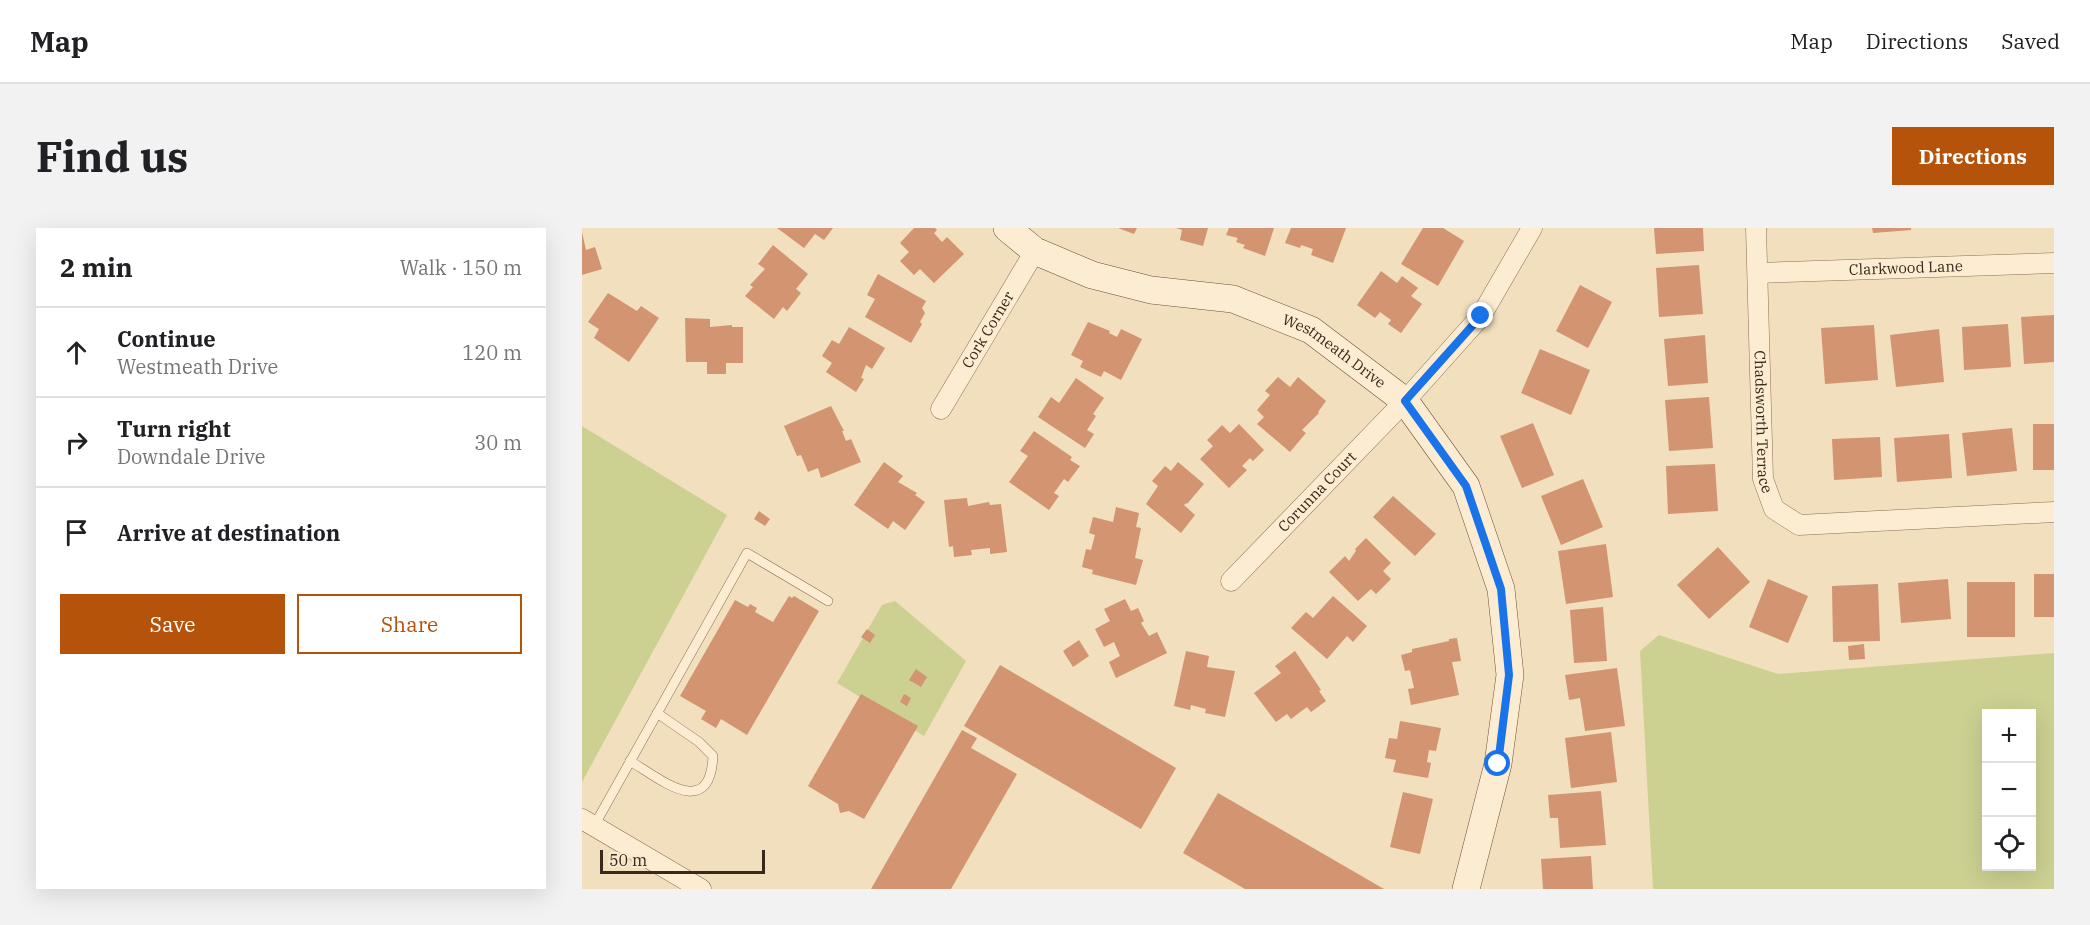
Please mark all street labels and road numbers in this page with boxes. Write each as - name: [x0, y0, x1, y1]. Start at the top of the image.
- street label: Clarkwood Lane: [1849, 256, 1963, 279]
- street label: Cork Corner: [957, 288, 1018, 371]
- street label: Westmeath Drive: [1280, 310, 1390, 392]
- street label: Chadsworth Terrace: [1750, 350, 1777, 496]
- street label: Corunna Court: [1274, 447, 1360, 536]

